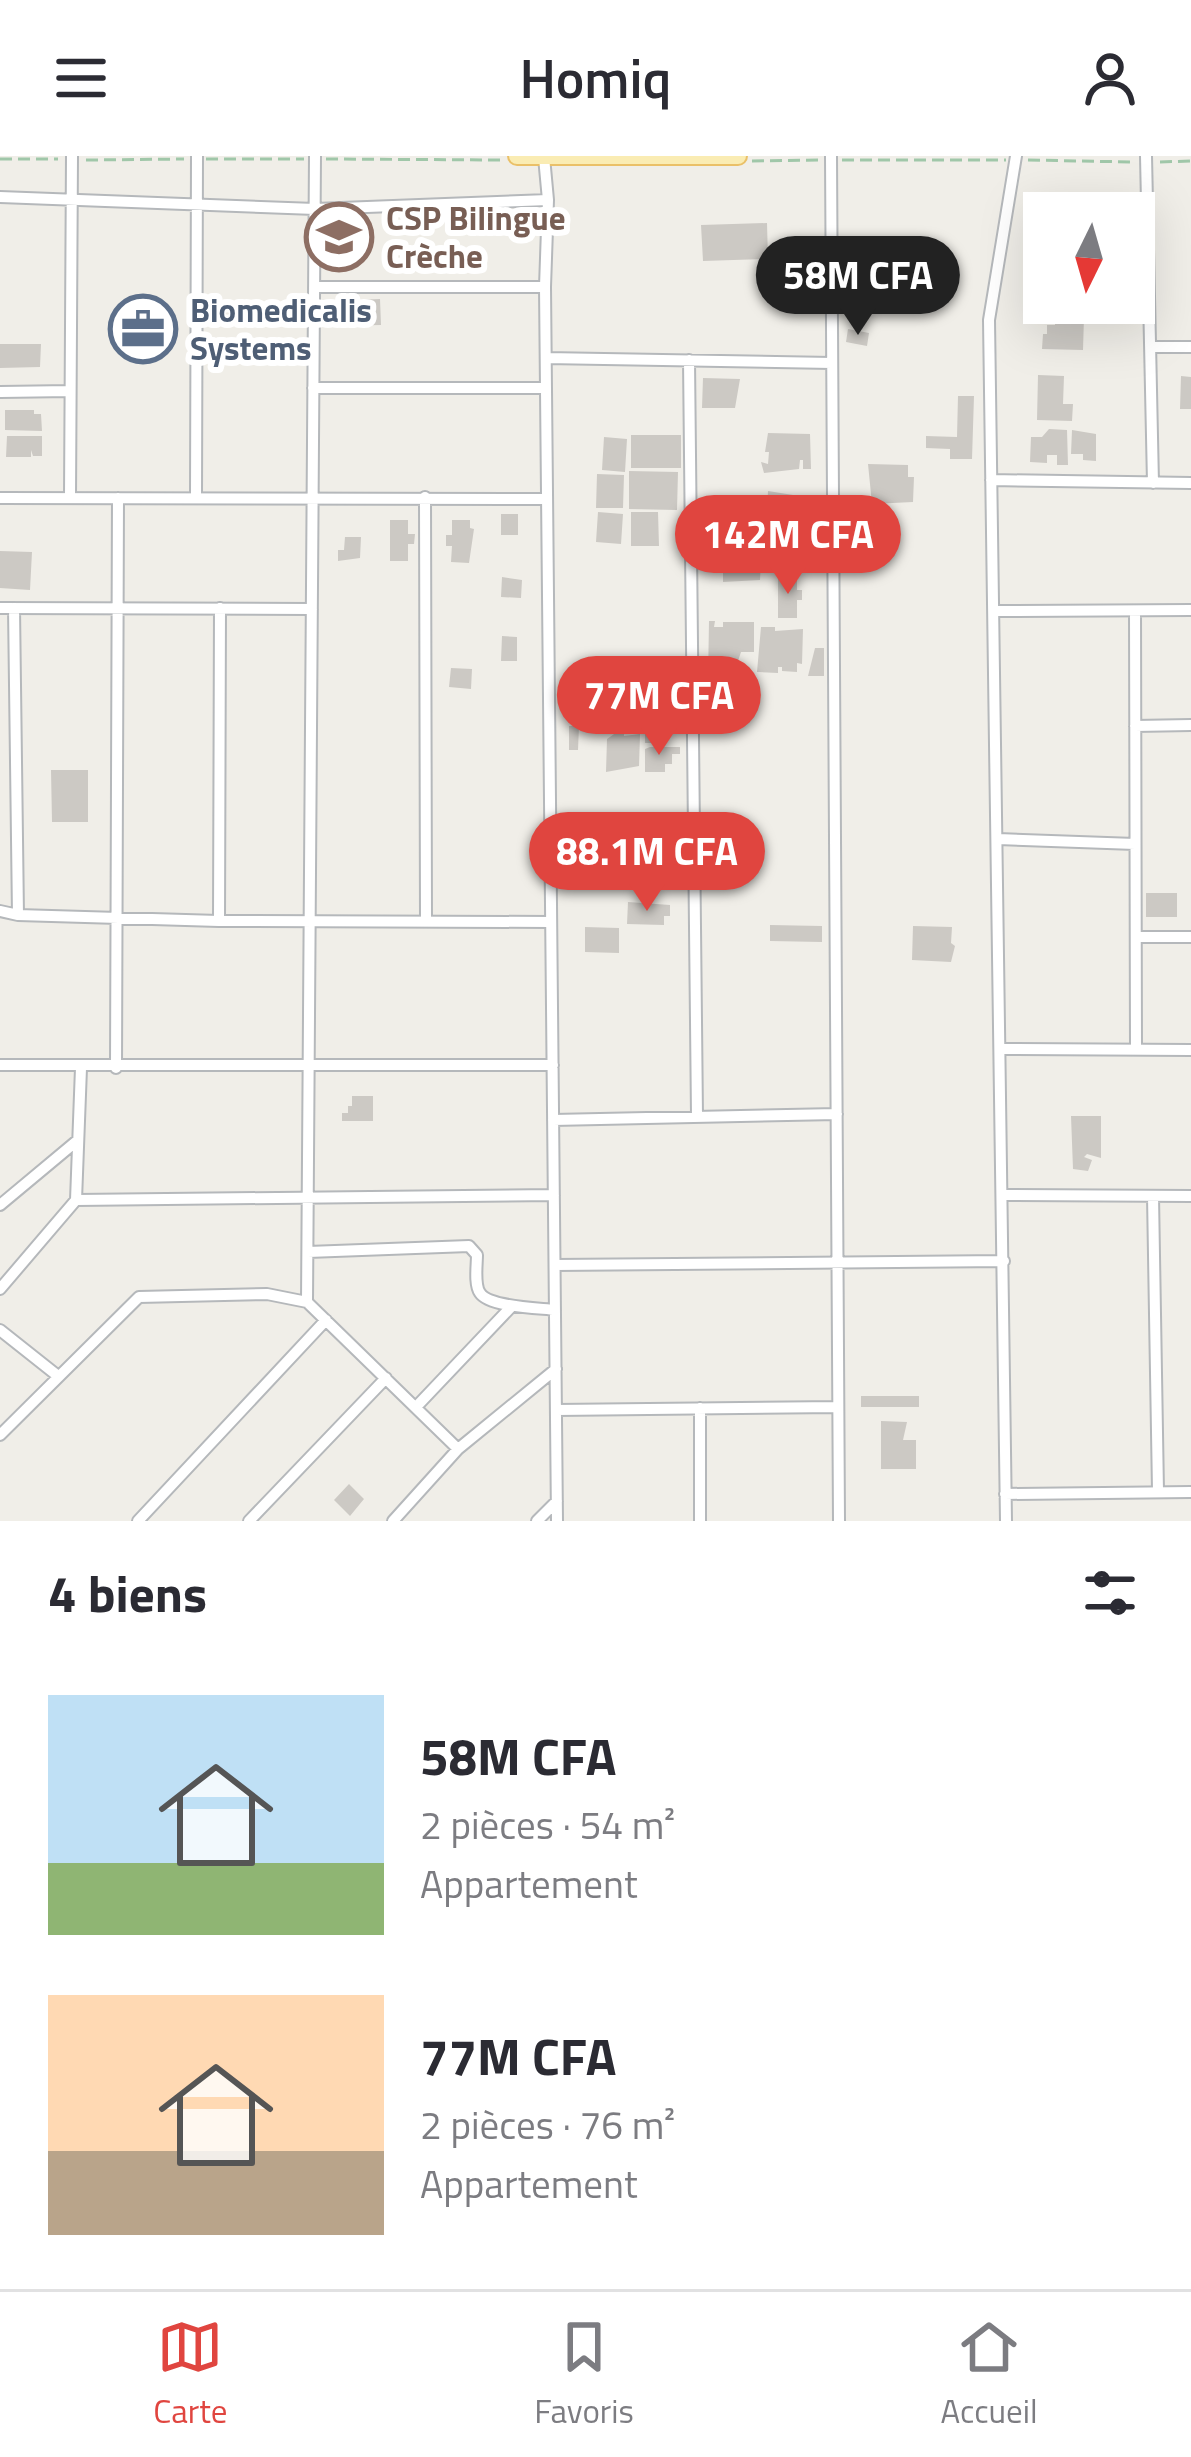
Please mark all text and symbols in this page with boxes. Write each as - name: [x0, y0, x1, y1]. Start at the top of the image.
- text: Homiq: [520, 37, 671, 119]
- icon: menu: [48, 45, 114, 111]
- icon: person: [1077, 45, 1143, 111]
- north arrow: [1023, 192, 1155, 324]
- map controls: [1023, 192, 1155, 324]
- place label: CSP Bilingue Crèche: [386, 193, 566, 281]
- school or university icon: CSP Bilingue Crèche: [304, 202, 374, 272]
- pin: 58M CFA: [747, 236, 969, 338]
- text: 58M CFA: [783, 245, 933, 304]
- place label: Biomedicalis Systems: [190, 285, 372, 373]
- office icon: Biomedicalis Systems: [108, 294, 178, 364]
- pin: 142M CFA: [664, 495, 912, 597]
- text: 142M CFA: [702, 504, 874, 563]
- pin: 77M CFA: [548, 656, 770, 758]
- text: 77M CFA: [584, 665, 734, 724]
- pin: 88.1M CFA: [510, 812, 784, 914]
- text: 88.1M CFA: [556, 821, 738, 880]
- text: 4 biens: [48, 1554, 207, 1632]
- icon: filters: [1077, 1560, 1143, 1626]
- text: 58M CFA: [420, 1717, 617, 1795]
- icon: home: [144, 1743, 288, 1887]
- text: 2 pièces · 54 m²: [420, 1795, 675, 1854]
- text: Appartement: [420, 1854, 638, 1913]
- text: 77M CFA: [420, 2017, 617, 2095]
- icon: home: [144, 2043, 288, 2187]
- text: 2 pièces · 76 m²: [420, 2095, 675, 2154]
- text: Appartement: [420, 2154, 638, 2213]
- tab: Carte: [153, 2314, 228, 2436]
- tab: Favoris: [534, 2314, 634, 2436]
- tab: Accueil: [941, 2314, 1038, 2436]

